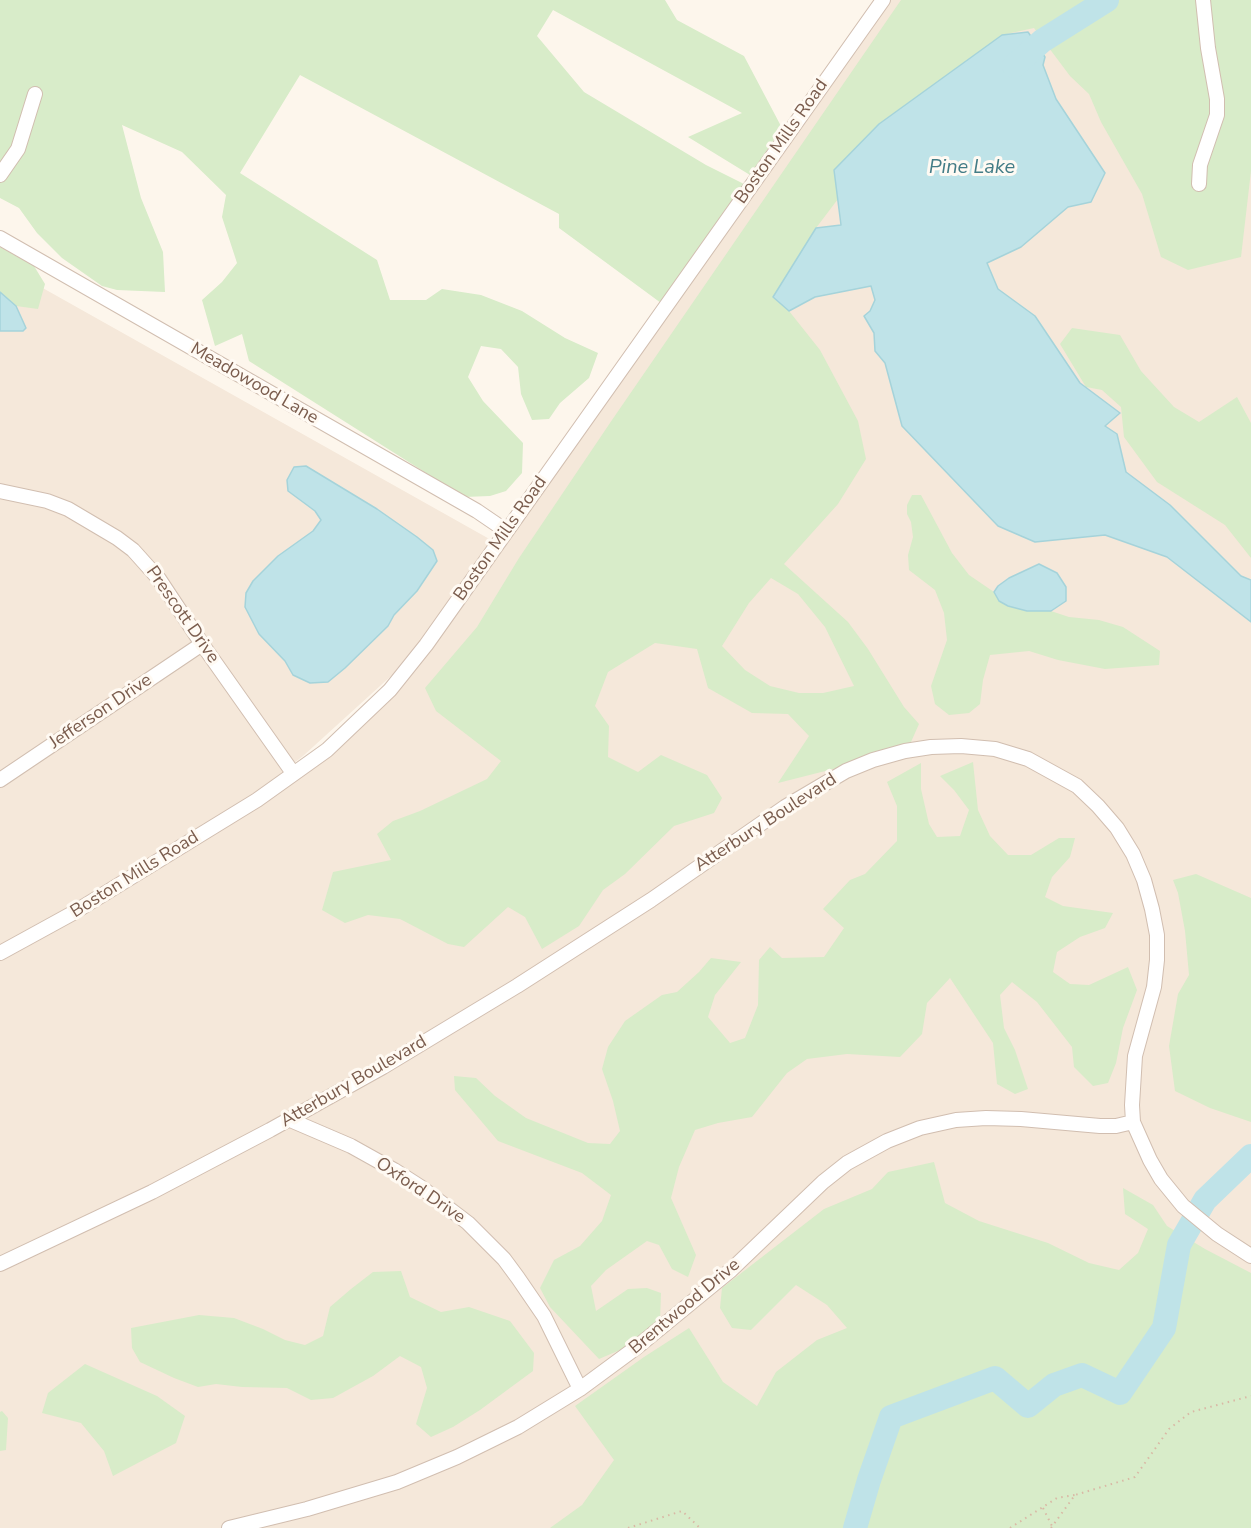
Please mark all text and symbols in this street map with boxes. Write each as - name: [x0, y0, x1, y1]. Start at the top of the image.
- street label: Boston Mills Road: [731, 76, 833, 208]
- water label: Pine Lake: [929, 156, 1015, 180]
- street label: Meadowood Lane: [186, 339, 322, 429]
- street label: Boston Mills Road: [450, 473, 552, 605]
- street label: Prescott Drive: [141, 562, 223, 668]
- street label: Jefferson Drive: [46, 670, 156, 754]
- street label: Atterbury Boulevard: [691, 769, 841, 877]
- street label: Boston Mills Road: [67, 827, 203, 923]
- street label: Atterbury Boulevard: [277, 1031, 431, 1133]
- street label: Oxford Drive: [371, 1153, 469, 1229]
- street label: Brentwood Drive: [625, 1255, 745, 1359]

